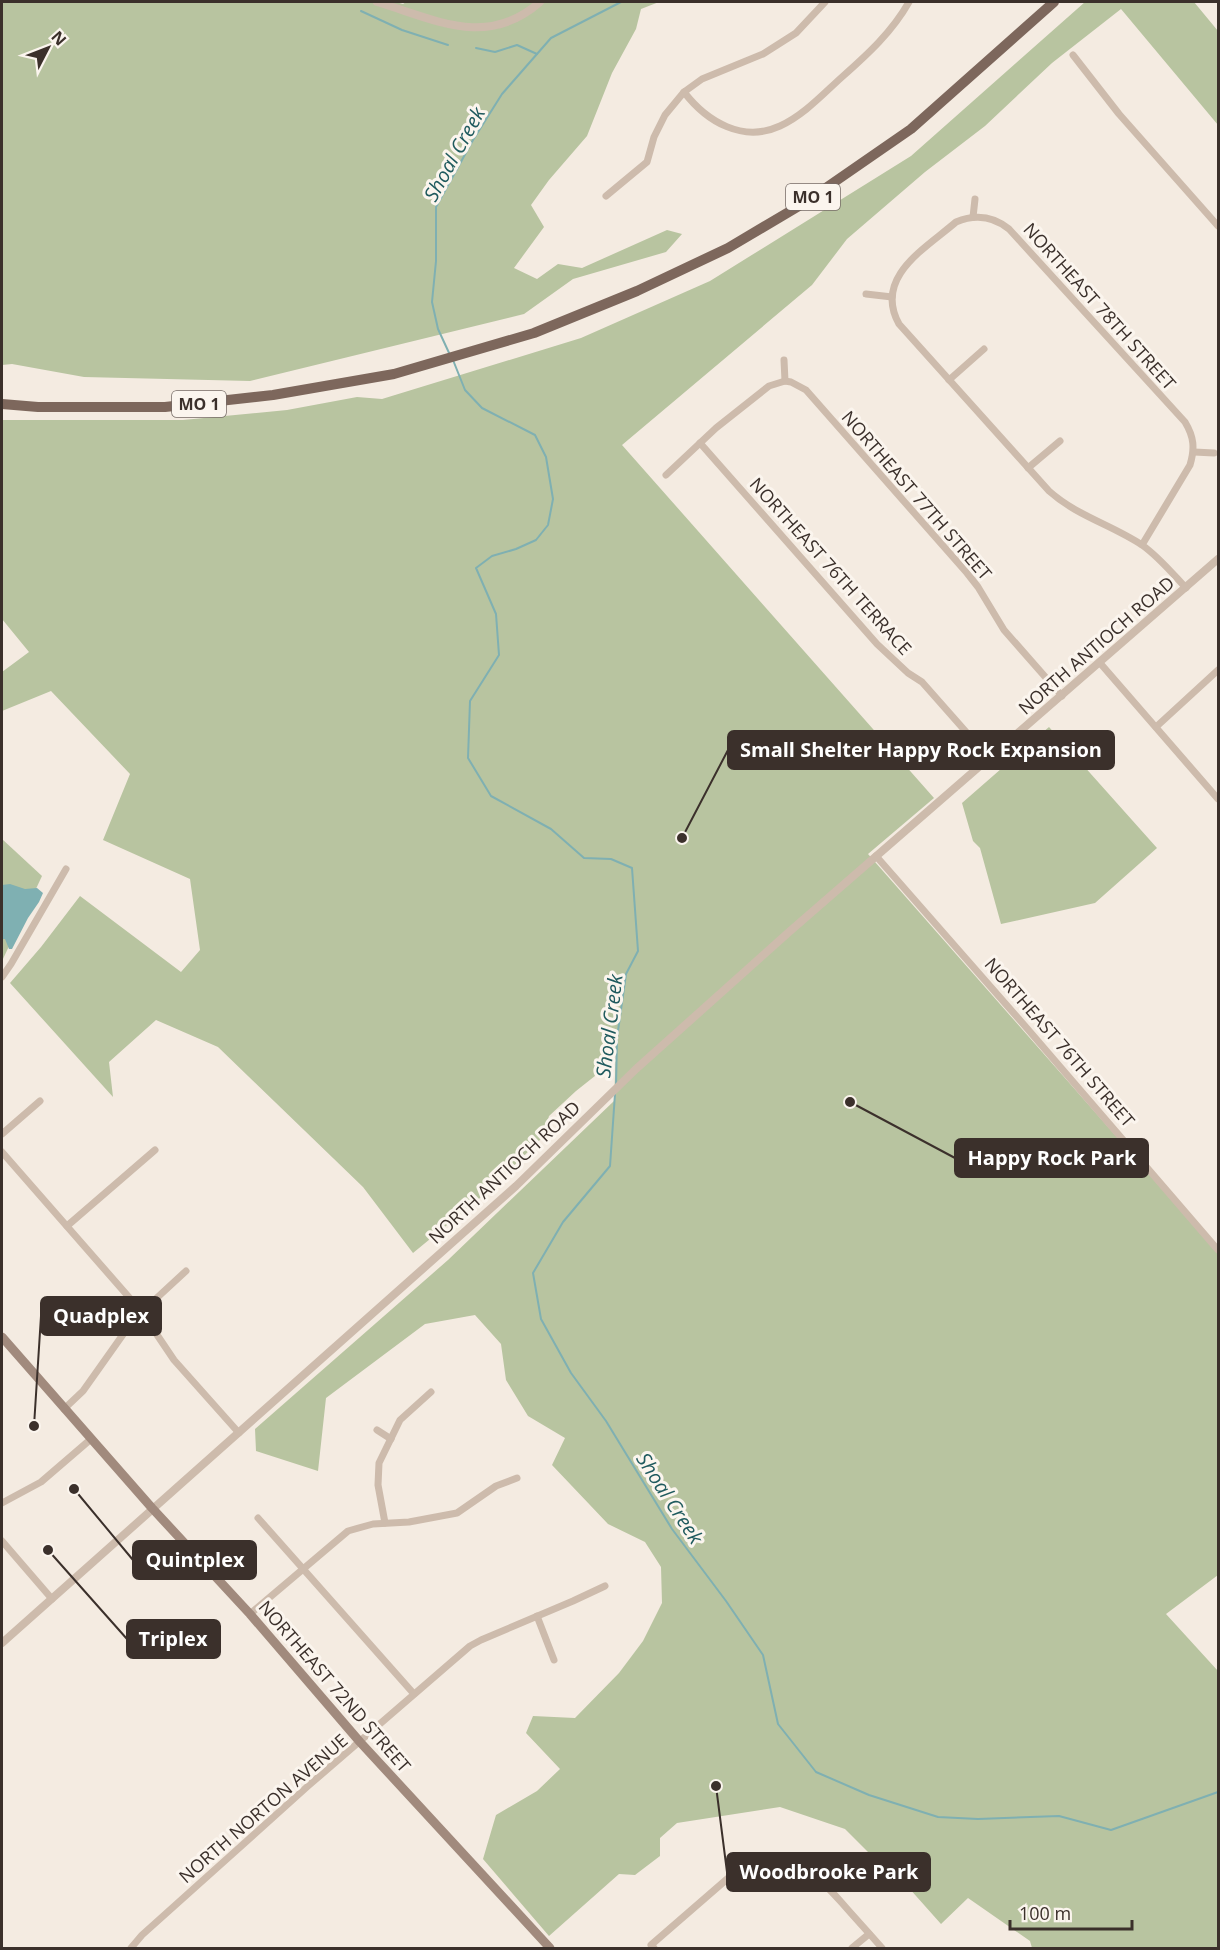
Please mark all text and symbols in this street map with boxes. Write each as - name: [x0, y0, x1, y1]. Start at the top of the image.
- north arrow: [18, 18, 78, 78]
- text: N: [47, 26, 72, 50]
- water label: Shoal Creek: [417, 101, 492, 206]
- road number: MO 1: [786, 184, 840, 210]
- street label: NORTHEAST 78TH STREET: [1018, 217, 1182, 395]
- road number: MO 1: [172, 391, 226, 417]
- street label: NORTHEAST 77TH STREET: [837, 405, 997, 585]
- street label: NORTHEAST 76TH TERRACE: [745, 472, 917, 660]
- street label: NORTH ANTIOCH ROAD: [1013, 571, 1179, 719]
- callout: Small Shelter Happy Rock Expansion: [728, 731, 1114, 769]
- text: Small Shelter Happy Rock Expansion: [740, 736, 1102, 763]
- street label: NORTHEAST 76TH STREET: [980, 952, 1140, 1132]
- water label: Shoal Creek: [589, 972, 629, 1079]
- street label: NORTH ANTIOCH ROAD: [423, 1095, 585, 1249]
- callout: Happy Rock Park: [955, 1139, 1148, 1177]
- text: Happy Rock Park: [968, 1144, 1137, 1171]
- callout: Quadplex: [41, 1297, 161, 1335]
- text: Quadplex: [53, 1302, 149, 1329]
- water label: Shoal Creek: [630, 1447, 710, 1550]
- callout: Quintplex: [133, 1541, 256, 1579]
- text: Quintplex: [145, 1546, 245, 1573]
- street label: NORTHEAST 72ND STREET: [254, 1595, 416, 1777]
- callout: Triplex: [127, 1620, 220, 1658]
- text: Triplex: [139, 1625, 208, 1652]
- street label: NORTH NORTON AVENUE: [174, 1728, 352, 1888]
- callout: Woodbrooke Park: [727, 1853, 930, 1891]
- text: Woodbrooke Park: [740, 1858, 919, 1885]
- scale bar: [1010, 1893, 1132, 1931]
- text: 100 m: [1019, 1901, 1071, 1925]

